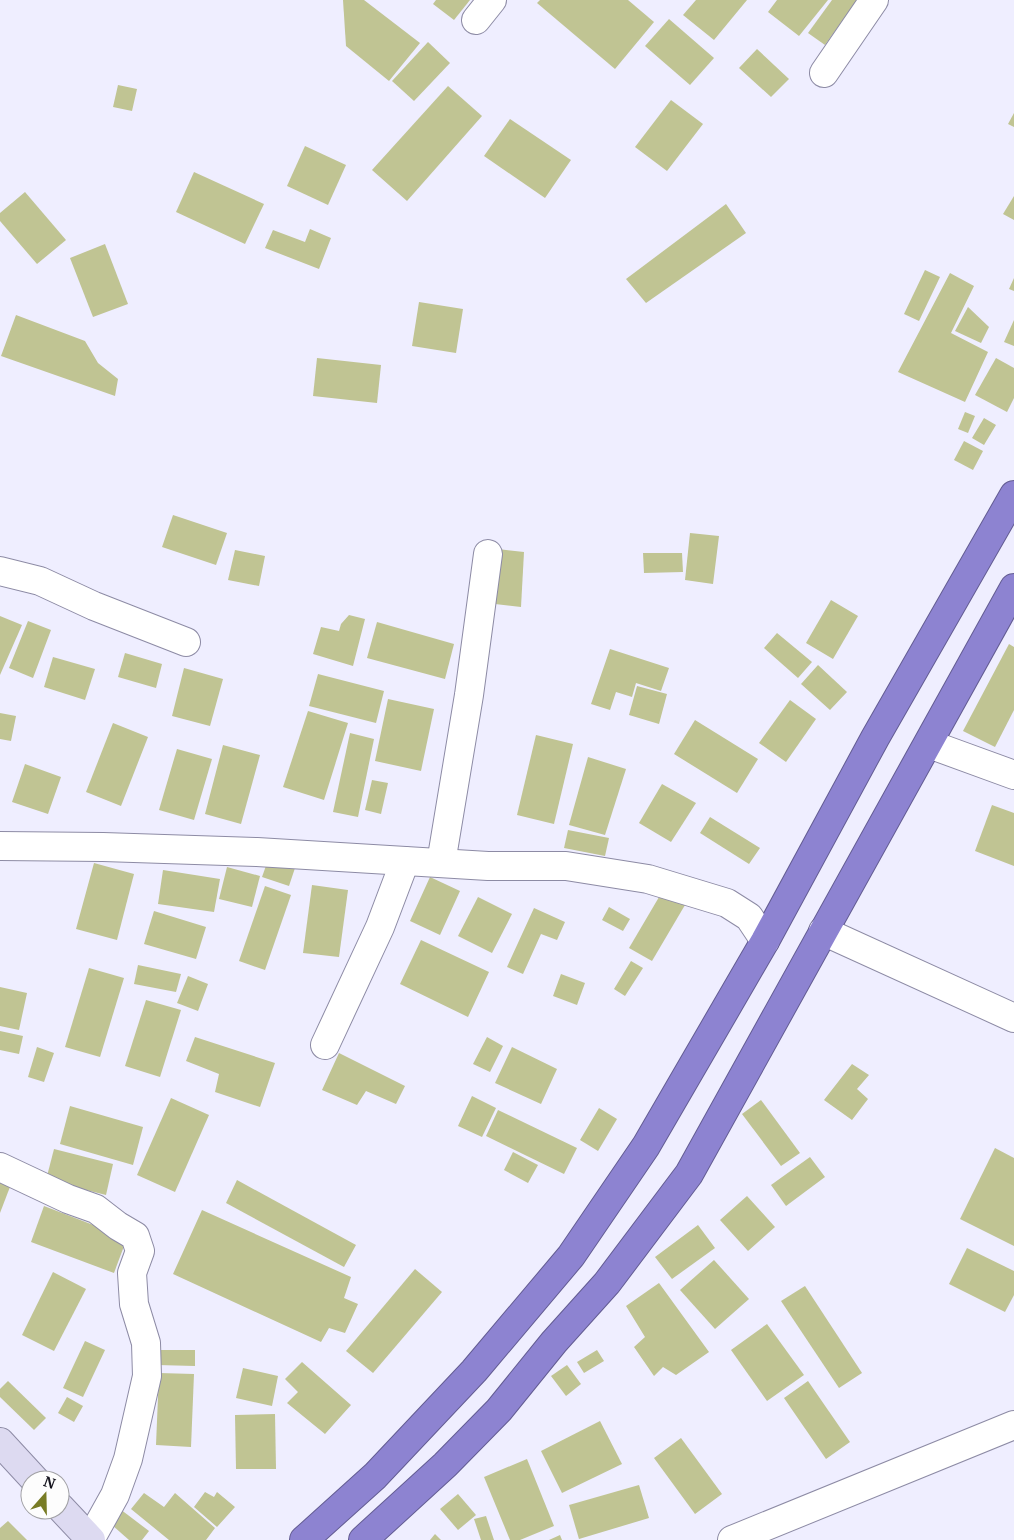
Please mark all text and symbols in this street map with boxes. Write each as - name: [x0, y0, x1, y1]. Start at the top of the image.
- north arrow: [20, 1470, 70, 1520]
- text: N: [41, 1472, 58, 1493]

